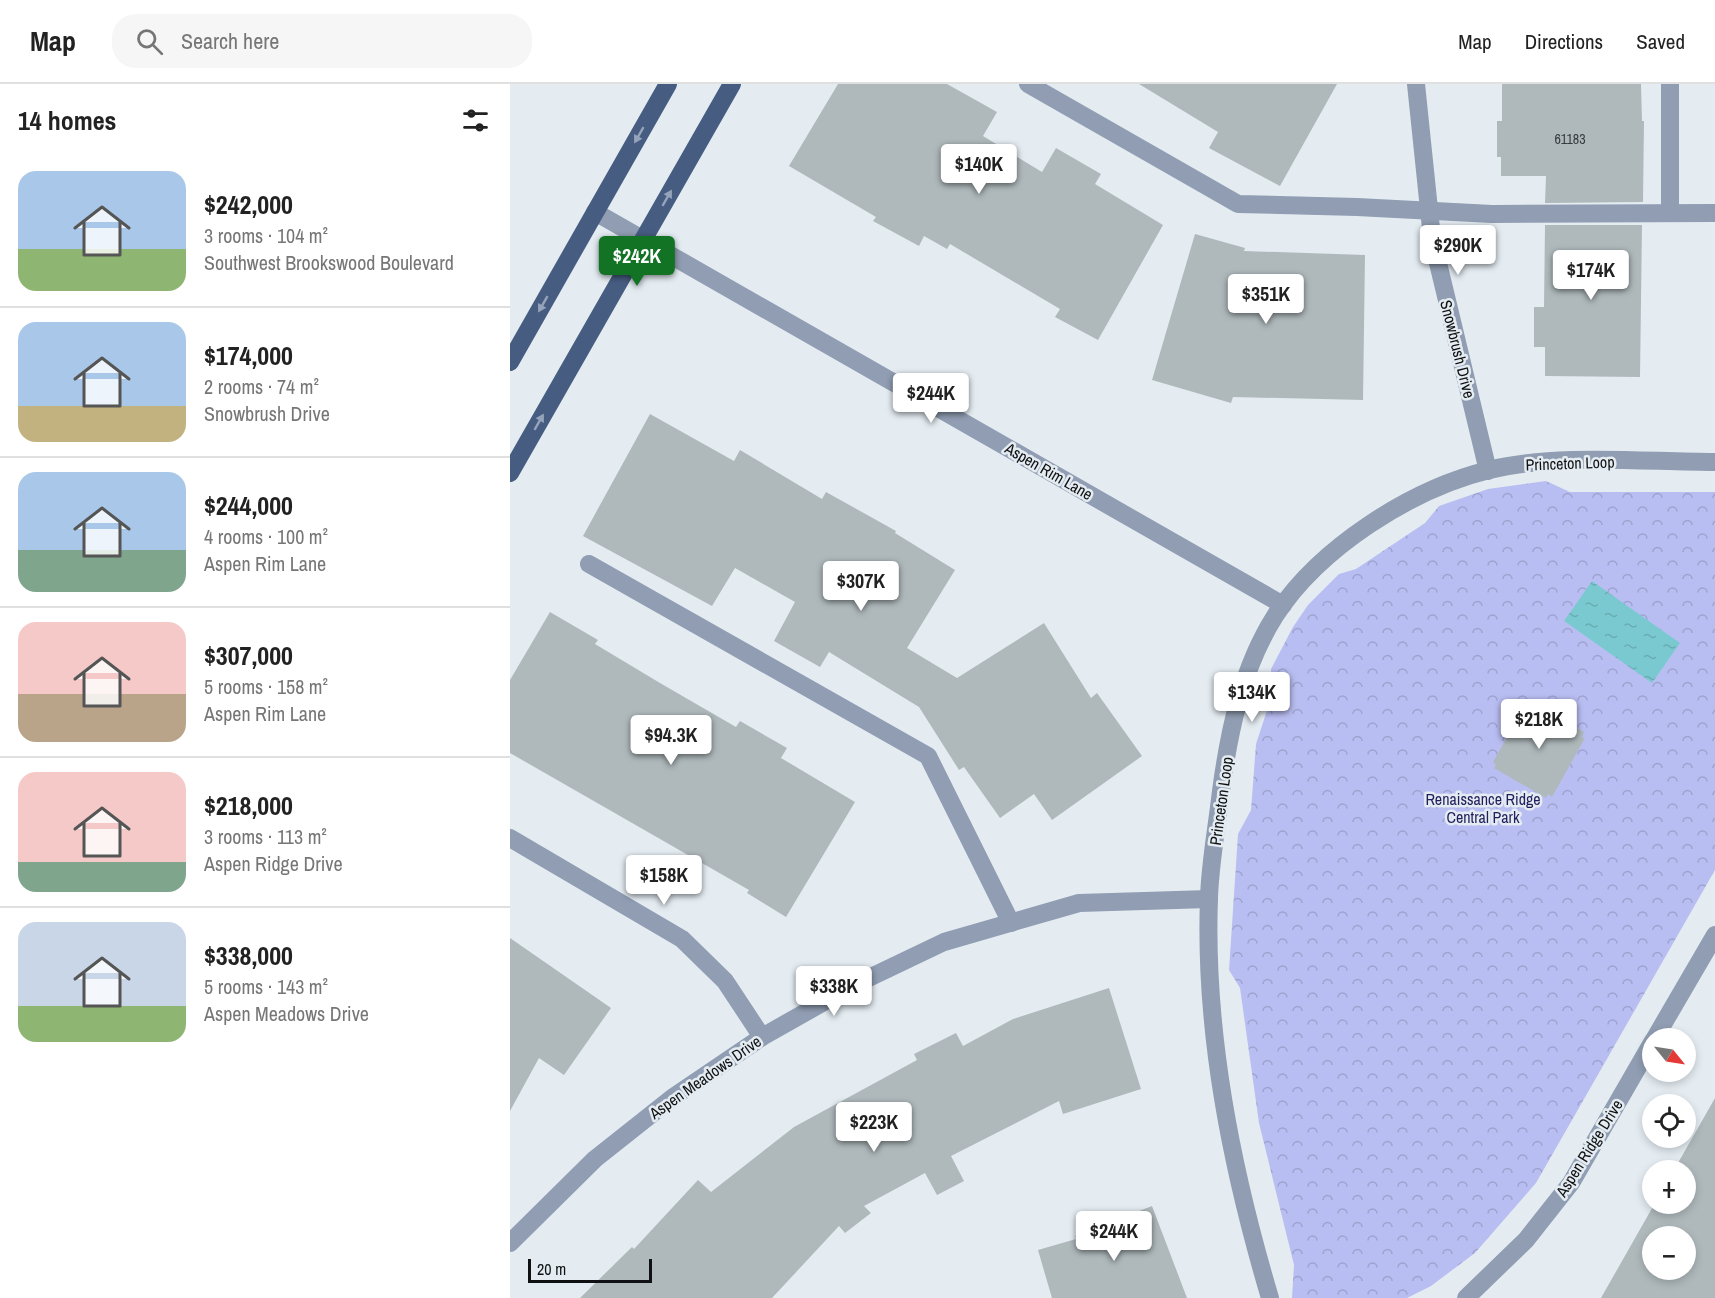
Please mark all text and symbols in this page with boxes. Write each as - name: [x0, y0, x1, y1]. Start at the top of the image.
- search box: [112, 14, 532, 68]
- text: Map: [30, 22, 76, 60]
- icon: search: [133, 25, 166, 58]
- text: Search here: [181, 26, 279, 56]
- text: Map: [1458, 27, 1492, 56]
- text: Directions: [1525, 27, 1603, 56]
- text: Saved: [1636, 27, 1685, 56]
- text: 14 homes: [18, 103, 116, 138]
- icon: filters: [459, 104, 492, 137]
- one-way arrow: [634, 127, 645, 143]
- house number: 61183: [1554, 130, 1586, 148]
- pin: $140K: [937, 144, 1021, 195]
- text: $140K: [955, 150, 1003, 177]
- text: $242,000: [204, 187, 293, 222]
- one-way arrow: [662, 189, 672, 206]
- icon: home: [66, 195, 138, 267]
- text: 3 rooms · 104 m²: [204, 222, 328, 249]
- pin: $290K: [1416, 225, 1500, 276]
- text: $290K: [1434, 231, 1482, 258]
- pin: $242K: [595, 236, 679, 287]
- text: $242K: [613, 242, 661, 269]
- text: Southwest Brookswood Boulevard: [204, 249, 454, 276]
- pin: $174K: [1549, 250, 1633, 301]
- text: $174K: [1567, 256, 1615, 283]
- pin: $351K: [1224, 274, 1308, 325]
- text: $351K: [1242, 280, 1290, 307]
- one-way arrow: [538, 296, 548, 313]
- street label: Snowbrush Drive: [1435, 298, 1481, 400]
- text: $174,000: [204, 338, 293, 373]
- icon: home: [66, 346, 138, 418]
- text: 2 rooms · 74 m²: [204, 373, 319, 400]
- pin: $244K: [889, 373, 973, 424]
- text: $244K: [907, 379, 955, 406]
- text: Snowbrush Drive: [204, 400, 330, 427]
- one-way arrow: [534, 413, 544, 430]
- street label: Aspen Rim Lane: [1000, 437, 1097, 505]
- street label: Princeton Loop: [1525, 450, 1615, 476]
- text: $244,000: [204, 488, 293, 523]
- icon: home: [66, 496, 138, 568]
- text: 4 rooms · 100 m²: [204, 523, 328, 550]
- text: Aspen Rim Lane: [204, 550, 326, 577]
- pin: $307K: [819, 561, 903, 612]
- text: $307K: [837, 567, 885, 594]
- text: $307,000: [204, 638, 293, 673]
- icon: home: [66, 646, 138, 718]
- pin: $134K: [1210, 672, 1294, 723]
- text: 5 rooms · 158 m²: [204, 673, 328, 700]
- text: $134K: [1228, 678, 1276, 705]
- pin: $218K: [1497, 699, 1581, 750]
- text: Aspen Rim Lane: [204, 700, 326, 727]
- text: $218K: [1515, 705, 1563, 732]
- pin: $94.3K: [622, 715, 720, 766]
- text: $94.3K: [645, 721, 697, 748]
- street label: Princeton Loop: [1204, 755, 1238, 847]
- text: $218,000: [204, 788, 293, 823]
- park label: Renaissance Ridge Central Park: [1425, 788, 1541, 828]
- icon: home: [66, 796, 138, 868]
- text: 3 rooms · 113 m²: [204, 823, 327, 850]
- text: Aspen Ridge Drive: [204, 850, 343, 877]
- pin: $158K: [622, 855, 706, 906]
- text: $158K: [640, 861, 688, 888]
- text: $338,000: [204, 938, 293, 973]
- icon: home: [66, 946, 138, 1018]
- pin: $338K: [792, 966, 876, 1017]
- text: $338K: [810, 972, 858, 999]
- text: 5 rooms · 143 m²: [204, 973, 328, 1000]
- text: Aspen Meadows Drive: [204, 1000, 369, 1027]
- north arrow: [1642, 1028, 1696, 1082]
- map controls: [1642, 1028, 1696, 1280]
- street label: Aspen Meadows Drive: [644, 1030, 765, 1124]
- button: locate: [1642, 1094, 1696, 1148]
- street label: Aspen Ridge Drive: [1550, 1095, 1628, 1202]
- pin: $223K: [832, 1102, 916, 1153]
- text: $223K: [850, 1108, 898, 1135]
- button: +: [1642, 1160, 1696, 1214]
- pin: $244K: [1072, 1211, 1156, 1262]
- text: $244K: [1090, 1217, 1138, 1244]
- button: −: [1642, 1226, 1696, 1280]
- scale bar: [528, 1256, 652, 1284]
- text: 20 m: [537, 1258, 566, 1280]

